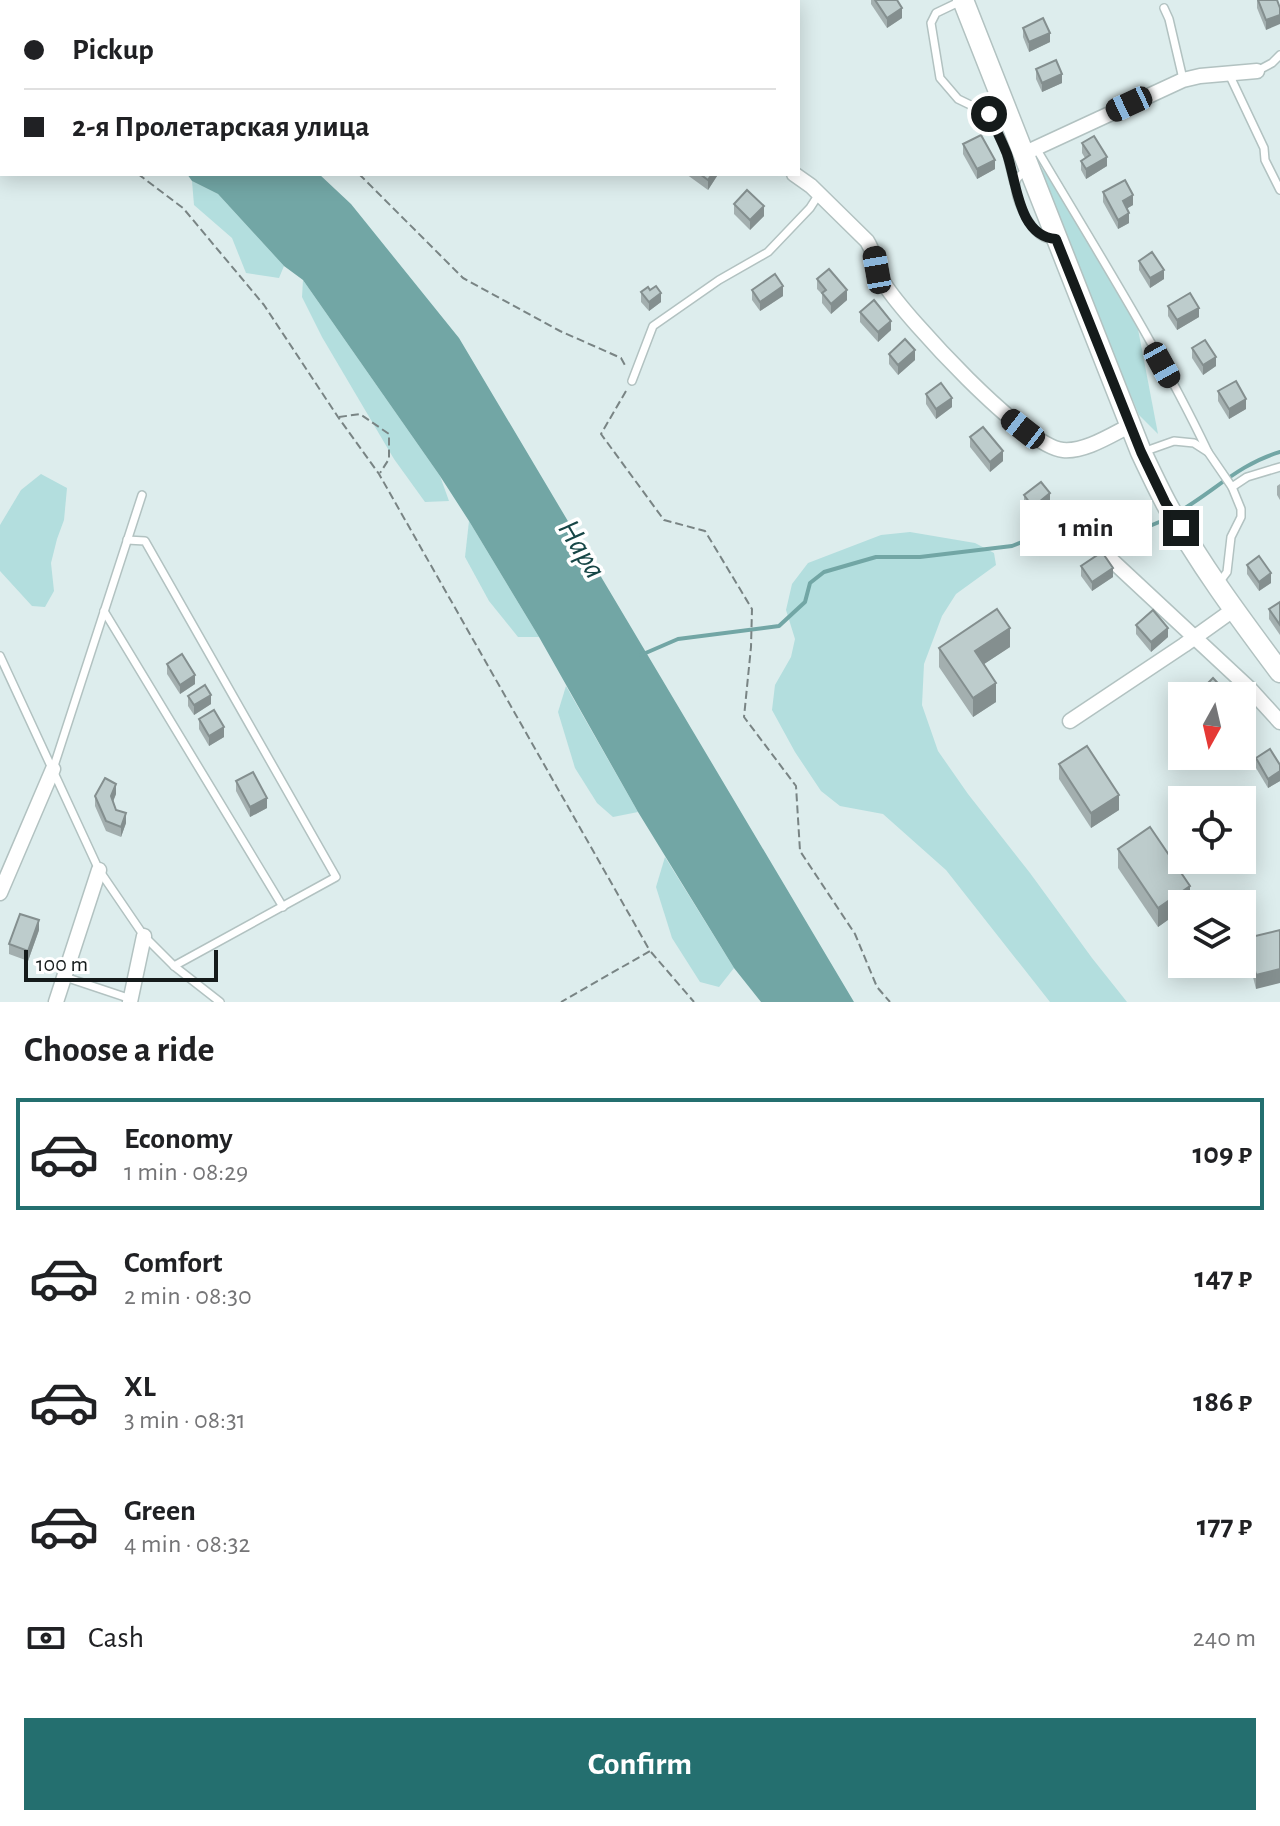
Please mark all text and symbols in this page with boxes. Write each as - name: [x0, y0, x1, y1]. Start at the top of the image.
- text: Pickup: [72, 35, 154, 65]
- car: [1102, 83, 1156, 125]
- route start: [971, 96, 1007, 132]
- text: 2-я Пролетарская улица: [72, 112, 369, 142]
- car: [861, 244, 893, 296]
- car: [1140, 338, 1184, 392]
- car: [997, 405, 1049, 453]
- callout: 1 min: [1021, 500, 1153, 556]
- route end: [1163, 510, 1199, 546]
- water label: Нара: [551, 514, 612, 585]
- text: 1 min: [1059, 515, 1113, 541]
- north arrow: [1168, 682, 1256, 770]
- map controls: [1168, 682, 1256, 978]
- button: locate: [1168, 786, 1256, 874]
- button: layers: [1168, 890, 1256, 978]
- scale bar: [24, 946, 218, 982]
- text: 100 m: [36, 953, 88, 975]
- text: Choose a ride: [24, 1032, 214, 1068]
- icon: car: [28, 1118, 100, 1190]
- text: Economy: [124, 1124, 233, 1154]
- text: 109 ₽: [1193, 1139, 1252, 1169]
- text: 1 min · 08:29: [124, 1159, 248, 1185]
- icon: car: [28, 1242, 100, 1314]
- text: Comfort: [124, 1248, 223, 1278]
- text: 147 ₽: [1195, 1263, 1252, 1293]
- text: 2 min · 08:30: [124, 1283, 252, 1309]
- icon: car: [28, 1366, 100, 1438]
- text: XL: [124, 1372, 156, 1402]
- text: 186 ₽: [1193, 1387, 1252, 1417]
- text: 3 min · 08:31: [124, 1407, 246, 1433]
- icon: car: [28, 1490, 100, 1562]
- text: Green: [124, 1496, 196, 1526]
- text: 177 ₽: [1197, 1511, 1252, 1541]
- text: 4 min · 08:32: [124, 1531, 250, 1557]
- icon: cash: [24, 1616, 68, 1660]
- text: Cash: [88, 1623, 144, 1653]
- text: 240 m: [1193, 1625, 1256, 1651]
- button: Confirm: [24, 1718, 1256, 1810]

